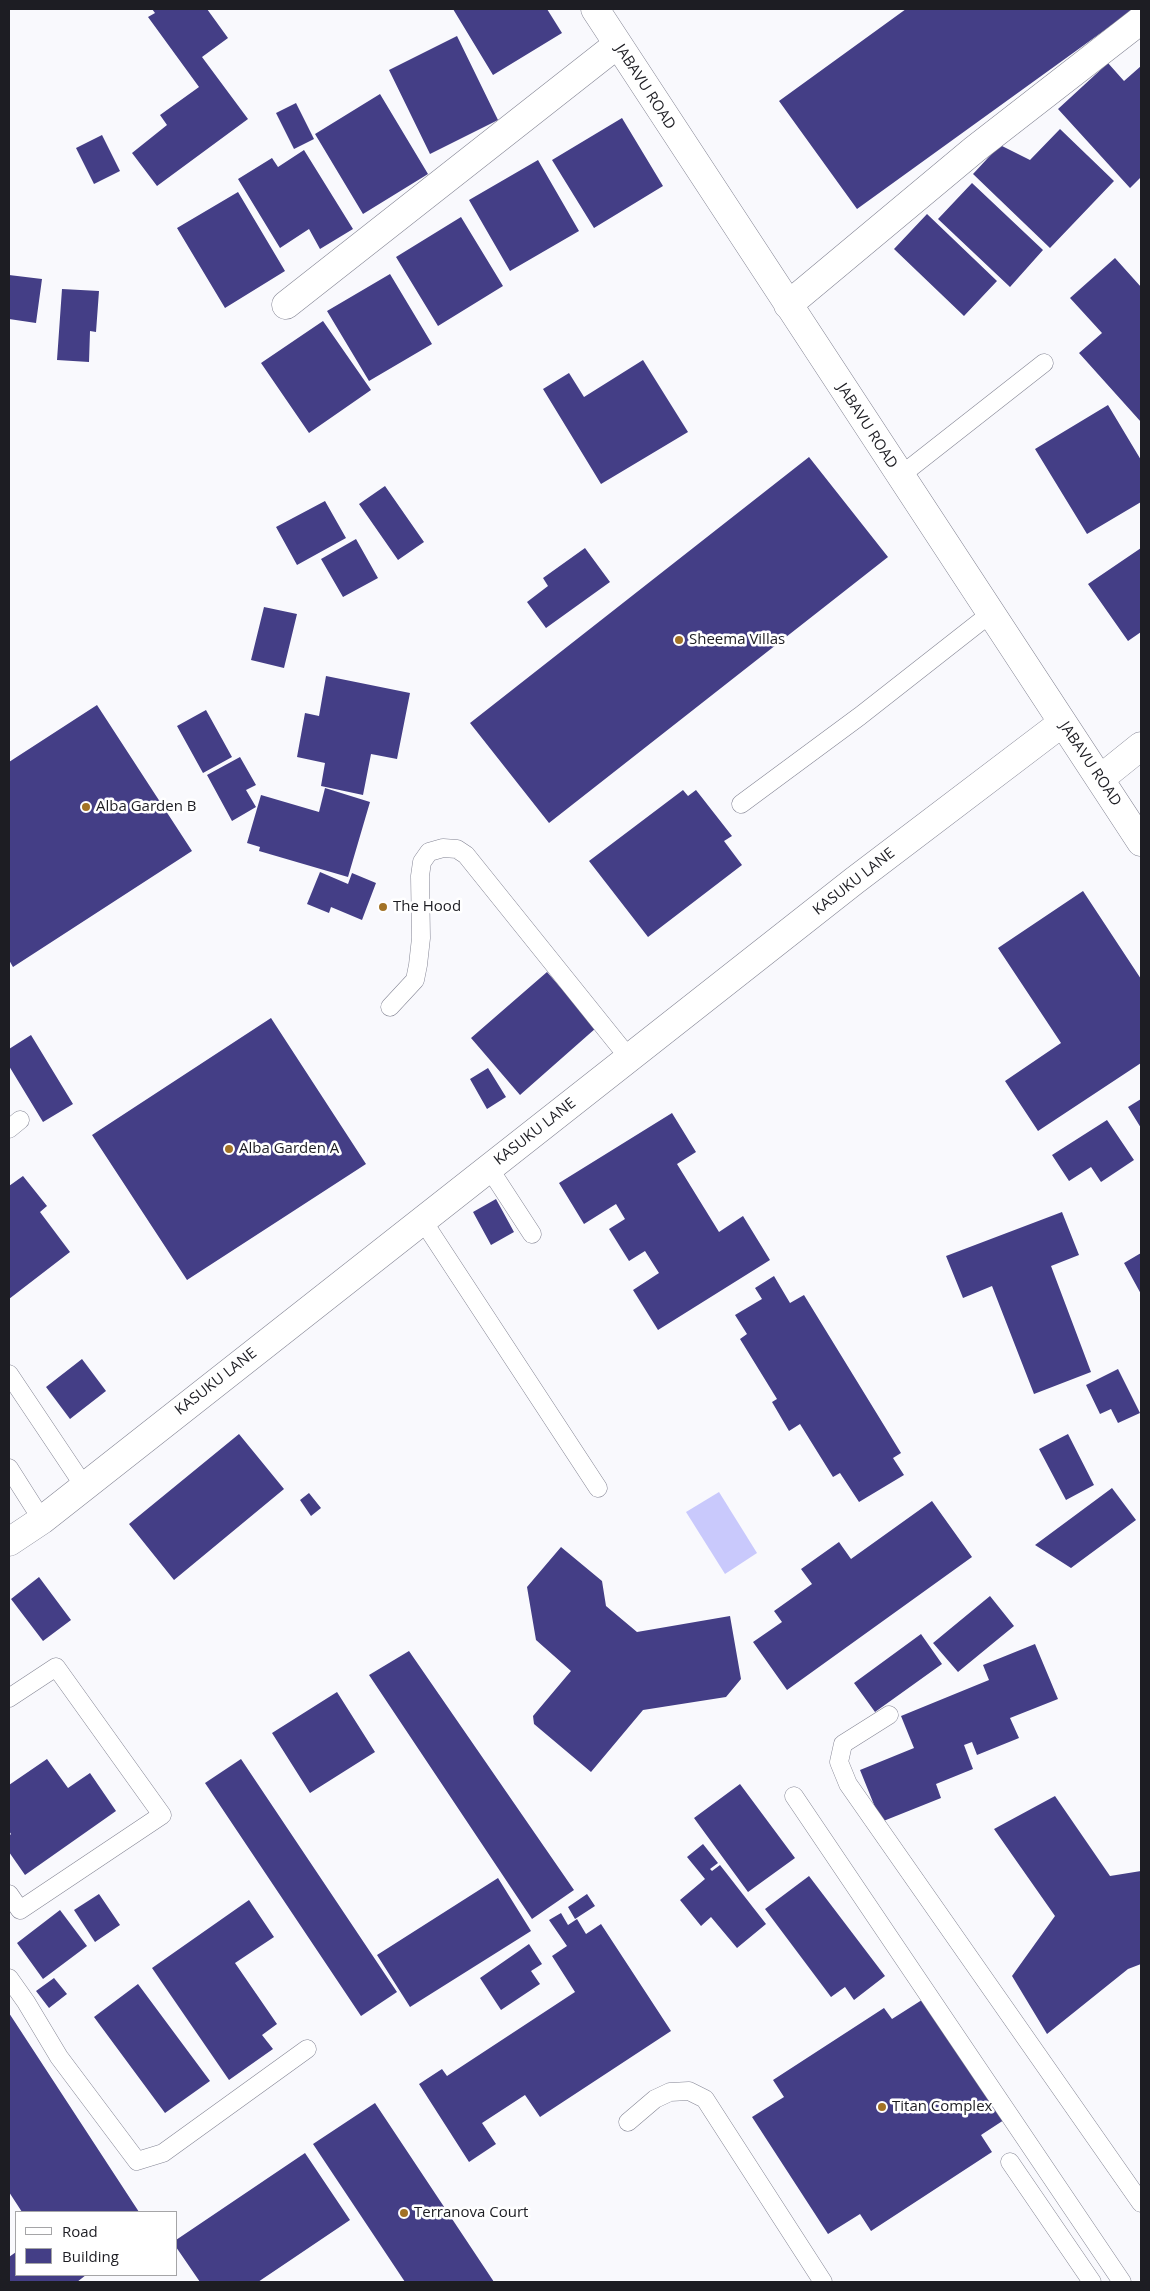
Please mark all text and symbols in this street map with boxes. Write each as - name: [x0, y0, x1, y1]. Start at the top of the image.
- street label: JABAVU ROAD: [611, 41, 679, 133]
- street label: JABAVU ROAD: [833, 380, 901, 472]
- place label: Sheema Villas: [689, 631, 785, 649]
- marker: Sheema Villas: [673, 634, 685, 646]
- street label: JABAVU ROAD: [1055, 718, 1125, 810]
- place label: Alba Garden B: [96, 798, 196, 816]
- marker: Alba Garden B: [80, 801, 92, 813]
- street label: KASUKU LANE: [810, 844, 898, 920]
- place label: The Hood: [393, 898, 461, 916]
- marker: The Hood: [377, 901, 389, 913]
- street label: KASUKU LANE: [491, 1094, 579, 1170]
- place label: Alba Garden A: [239, 1140, 339, 1158]
- marker: Alba Garden A: [223, 1143, 235, 1155]
- street label: KASUKU LANE: [172, 1344, 260, 1420]
- place label: Titan Complex: [892, 2098, 992, 2116]
- marker: Titan Complex: [876, 2101, 888, 2113]
- place label: Terranova Court: [414, 2204, 528, 2222]
- marker: Terranova Court: [398, 2207, 410, 2219]
- legend: [15, 2211, 178, 2276]
- text: Road: [62, 2221, 98, 2241]
- text: Building: [62, 2246, 119, 2266]

